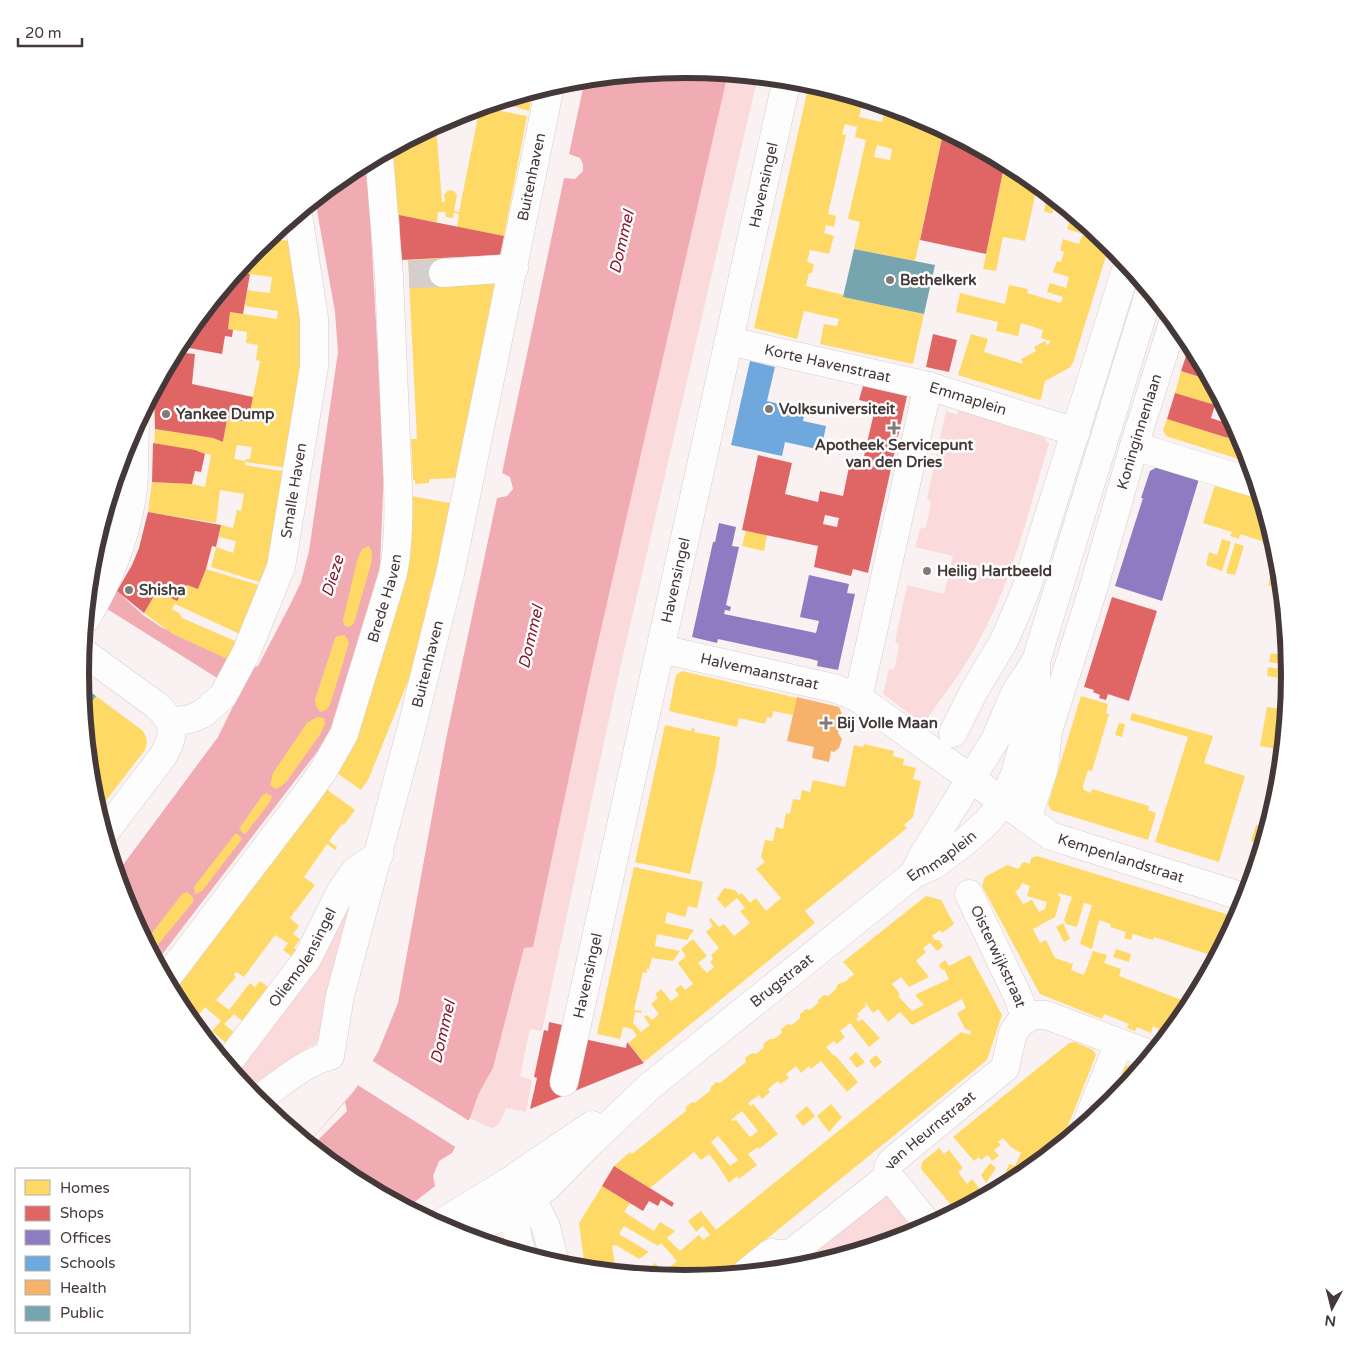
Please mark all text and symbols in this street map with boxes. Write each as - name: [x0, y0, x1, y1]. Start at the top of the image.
- scale bar: [18, 15, 81, 47]
- text: 20 m: [25, 24, 62, 42]
- street label: Buitenhaven: [514, 131, 549, 223]
- street label: Havensingel: [745, 141, 782, 229]
- water label: Dommel: [605, 207, 639, 276]
- place label: Bethelkerk: [900, 271, 976, 289]
- marker: Bethelkerk: [884, 274, 896, 286]
- street label: Korte Havenstraat: [763, 340, 893, 386]
- street label: Koninginnenlaan: [1113, 371, 1165, 492]
- street label: Emmaplein: [927, 378, 1009, 419]
- place label: Volksuniversiteit: [779, 400, 896, 418]
- marker: Volksuniversiteit: [763, 403, 775, 415]
- place label: Yankee Dump: [176, 405, 275, 424]
- marker: Yankee Dump: [160, 408, 172, 420]
- marker: Apotheek Servicepunt van den Dries: [888, 422, 900, 434]
- place label: Apotheek Servicepunt van den Dries: [815, 436, 973, 471]
- street label: Smalle Haven: [277, 442, 310, 540]
- street label: Havensingel: [657, 536, 694, 625]
- water label: Dieze: [317, 552, 349, 599]
- street label: Brede Haven: [364, 553, 405, 645]
- place label: Heilig Hartbeeld: [937, 562, 1052, 581]
- marker: Heilig Hartbeeld: [921, 565, 933, 577]
- place label: Shisha: [139, 581, 186, 599]
- marker: Shisha: [123, 584, 135, 596]
- water label: Dommel: [514, 602, 548, 671]
- street label: Buitenhaven: [408, 618, 447, 709]
- street label: Halvemaanstraat: [699, 649, 821, 694]
- place label: Bij Volle Maan: [837, 714, 938, 733]
- marker: Bij Volle Maan: [819, 716, 833, 730]
- street label: Emmaplein: [903, 827, 980, 885]
- street label: Kempenlandstraat: [1056, 830, 1187, 887]
- street label: Oisterwijkstraat: [967, 902, 1030, 1010]
- street label: Oliemolensingel: [265, 905, 340, 1011]
- street label: Havensingel: [569, 931, 606, 1020]
- street label: Brugstraat: [746, 950, 817, 1011]
- water label: Dommel: [426, 997, 460, 1066]
- street label: van Heurnstraat: [880, 1087, 979, 1173]
- legend: [15, 1168, 190, 1333]
- text: Homes: [60, 1179, 110, 1197]
- text: Shops: [60, 1204, 104, 1222]
- text: Offices: [60, 1229, 111, 1247]
- text: Schools: [60, 1254, 116, 1272]
- text: Health: [60, 1279, 107, 1297]
- north arrow: [1307, 1283, 1357, 1333]
- text: Public: [60, 1304, 104, 1322]
- text: N: [1324, 1311, 1337, 1330]

